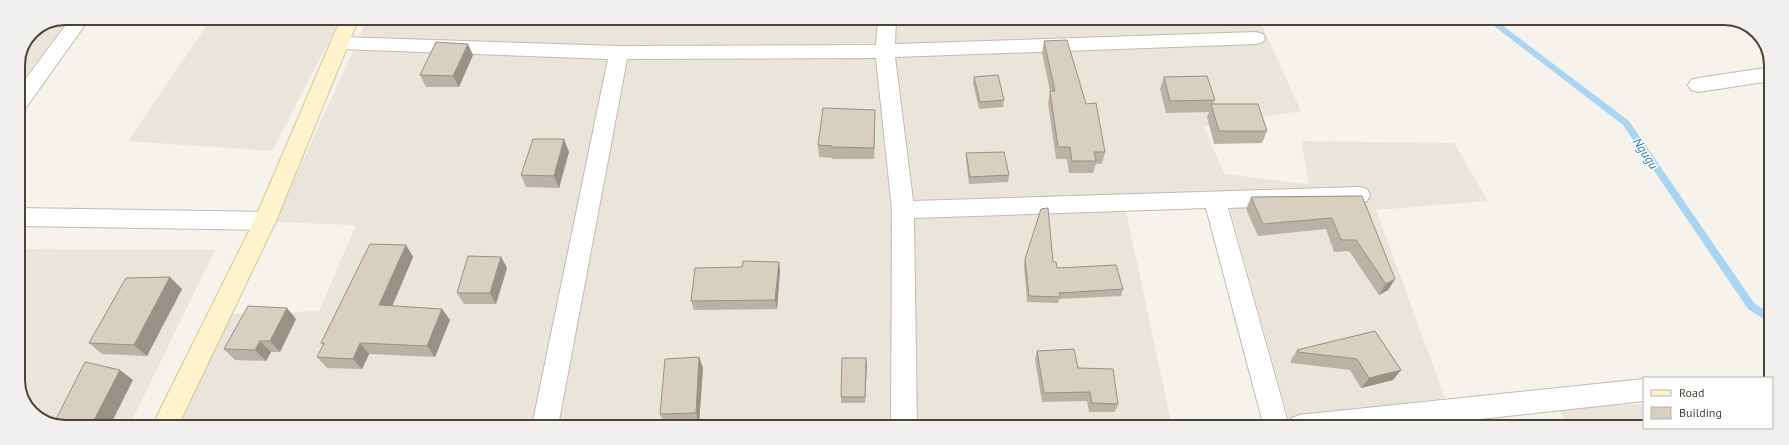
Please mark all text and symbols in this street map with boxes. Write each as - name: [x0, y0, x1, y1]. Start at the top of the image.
- water label: Ngugu: [1629, 134, 1663, 173]
- legend: [1643, 377, 1773, 429]
- text: Road: [1679, 385, 1704, 400]
- text: Building: [1679, 405, 1722, 420]

